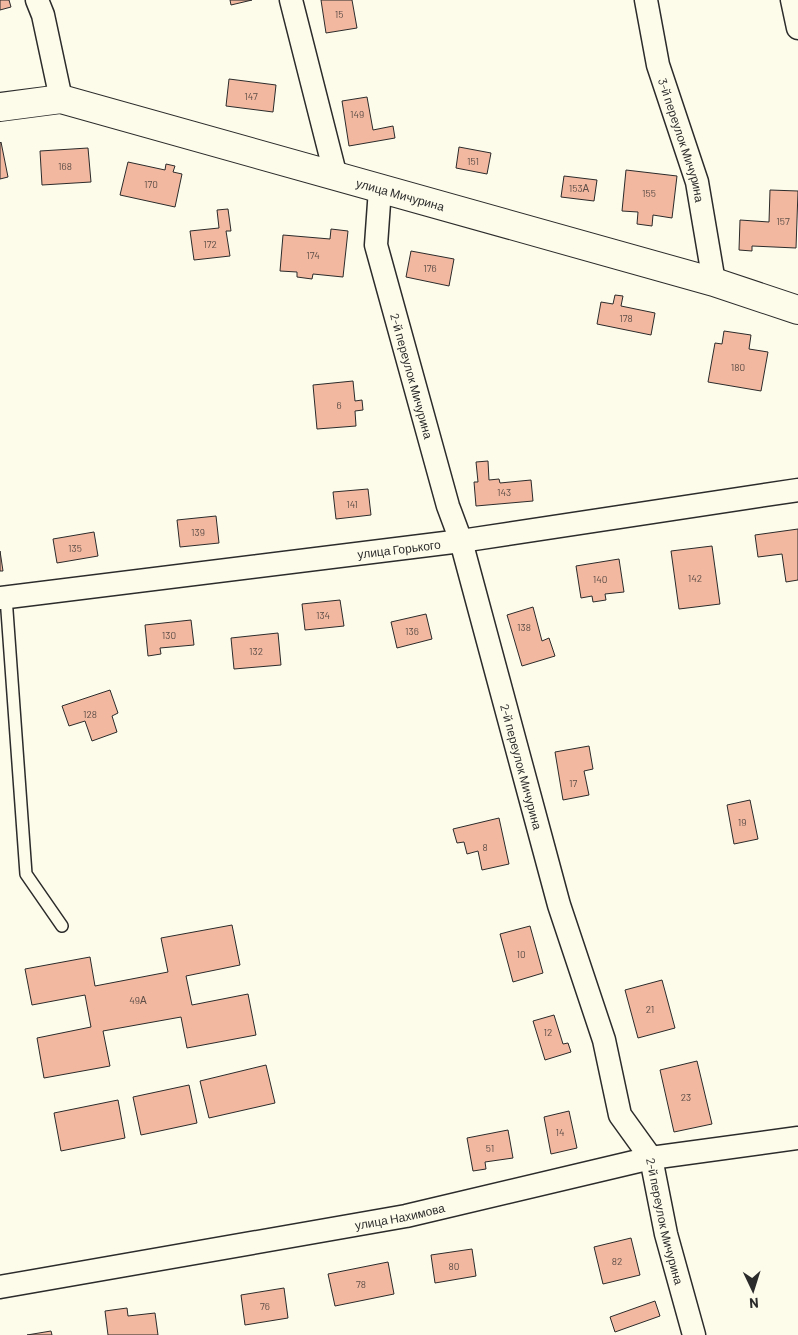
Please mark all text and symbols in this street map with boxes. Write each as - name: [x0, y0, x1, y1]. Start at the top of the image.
- house number: 15: [335, 8, 343, 20]
- street label: 3-й переулок Мичурина: [656, 76, 707, 203]
- house number: 147: [244, 90, 258, 102]
- house number: 149: [350, 108, 364, 120]
- house number: 151: [467, 155, 479, 167]
- house number: 168: [58, 160, 72, 172]
- street label: улица Мичурина: [354, 175, 446, 213]
- house number: 170: [144, 178, 158, 190]
- house number: 153А: [569, 182, 590, 194]
- house number: 155: [642, 187, 656, 199]
- house number: 157: [776, 215, 790, 227]
- house number: 172: [203, 238, 217, 250]
- house number: 174: [306, 249, 320, 261]
- house number: 176: [423, 262, 437, 274]
- street label: 2-й переулок Мичурина: [388, 312, 436, 441]
- house number: 178: [619, 312, 633, 324]
- house number: 180: [731, 361, 745, 373]
- house number: 6: [336, 399, 342, 411]
- house number: 143: [497, 486, 511, 498]
- house number: 141: [346, 498, 358, 510]
- house number: 139: [191, 526, 205, 538]
- street label: улица Горького: [357, 537, 442, 562]
- house number: 135: [68, 542, 82, 554]
- house number: 142: [688, 572, 702, 584]
- house number: 140: [593, 573, 607, 585]
- house number: 134: [316, 609, 330, 621]
- house number: 138: [517, 621, 531, 633]
- house number: 136: [405, 625, 419, 637]
- house number: 130: [162, 629, 176, 641]
- house number: 132: [249, 645, 263, 657]
- street label: 2-й переулок Мичурина: [498, 702, 545, 831]
- house number: 128: [83, 708, 97, 720]
- house number: 17: [569, 777, 577, 789]
- house number: 19: [738, 816, 746, 828]
- house number: 8: [482, 841, 488, 853]
- house number: 10: [516, 948, 526, 960]
- house number: 49А: [129, 994, 147, 1006]
- house number: 21: [646, 1003, 654, 1015]
- house number: 12: [544, 1026, 552, 1038]
- house number: 23: [681, 1091, 691, 1103]
- house number: 14: [555, 1126, 565, 1138]
- house number: 51: [486, 1142, 494, 1154]
- street label: 2-й переулок Мичурина: [644, 1157, 687, 1286]
- street label: улица Нахимова: [354, 1200, 446, 1233]
- house number: 82: [612, 1255, 622, 1267]
- house number: 80: [449, 1260, 459, 1272]
- north arrow: [728, 1265, 778, 1315]
- house number: 78: [356, 1278, 366, 1290]
- text: N: [749, 1295, 759, 1312]
- house number: 76: [260, 1300, 270, 1312]

